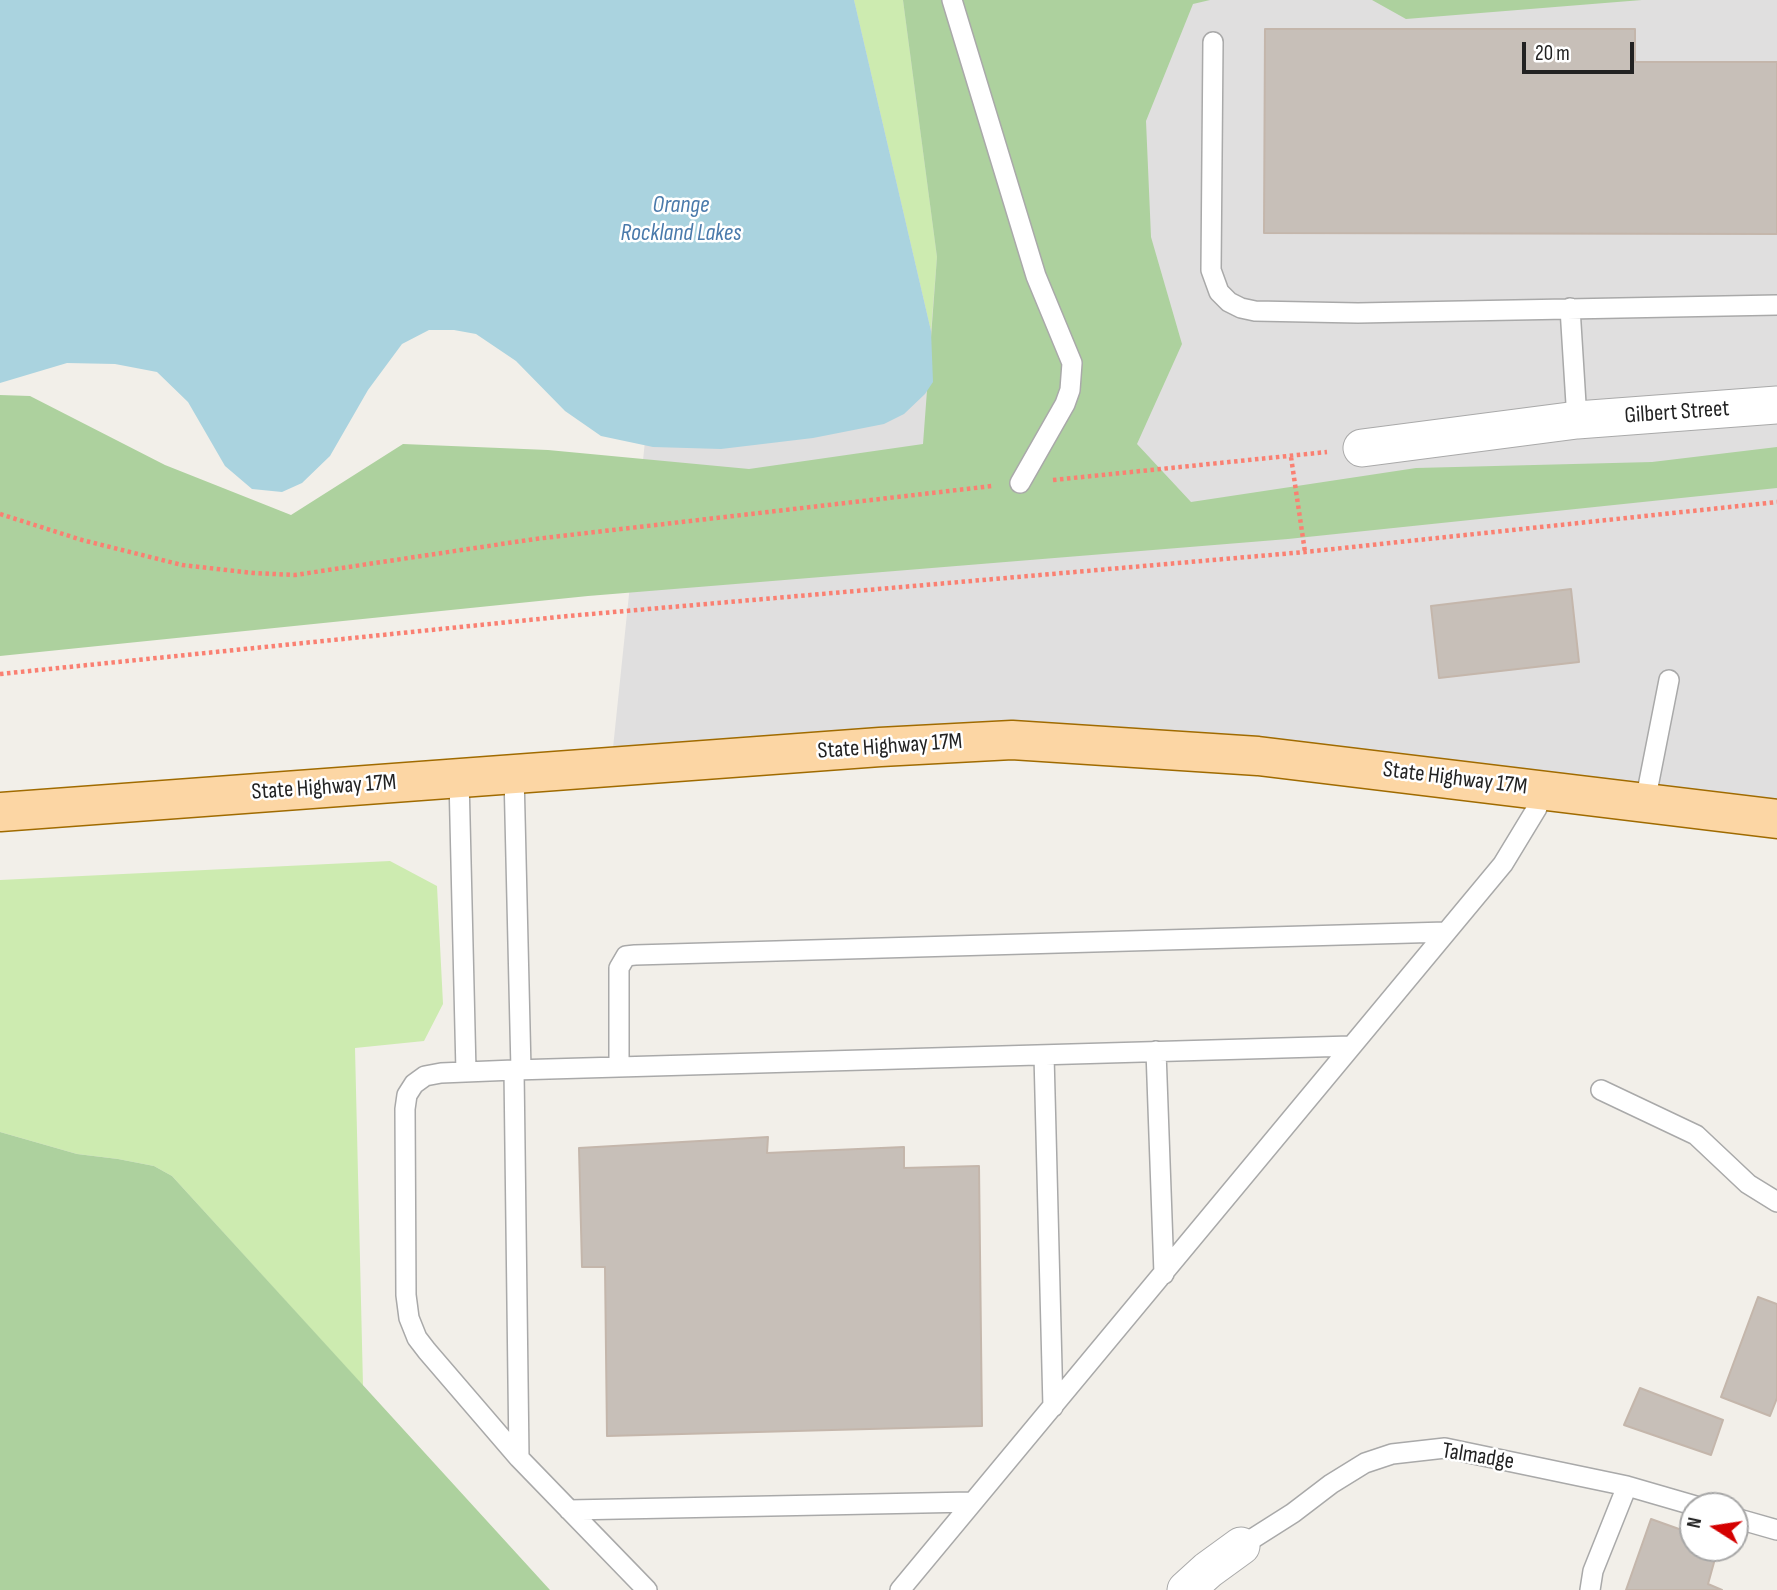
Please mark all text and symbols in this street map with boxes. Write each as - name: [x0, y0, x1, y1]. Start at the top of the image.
- scale bar: [1525, 28, 1637, 72]
- text: 20 m: [1535, 41, 1570, 66]
- water label: Orange Rockland Lakes: [621, 192, 741, 248]
- street label: Gilbert Street: [1624, 396, 1730, 430]
- street label: State Highway 17M: [817, 728, 963, 766]
- street label: State Highway 17M: [1381, 756, 1529, 802]
- street label: State Highway 17M: [251, 769, 397, 807]
- street label: Talmadge: [1440, 1438, 1516, 1476]
- north arrow: [1679, 1492, 1749, 1562]
- text: N: [1683, 1516, 1707, 1530]

